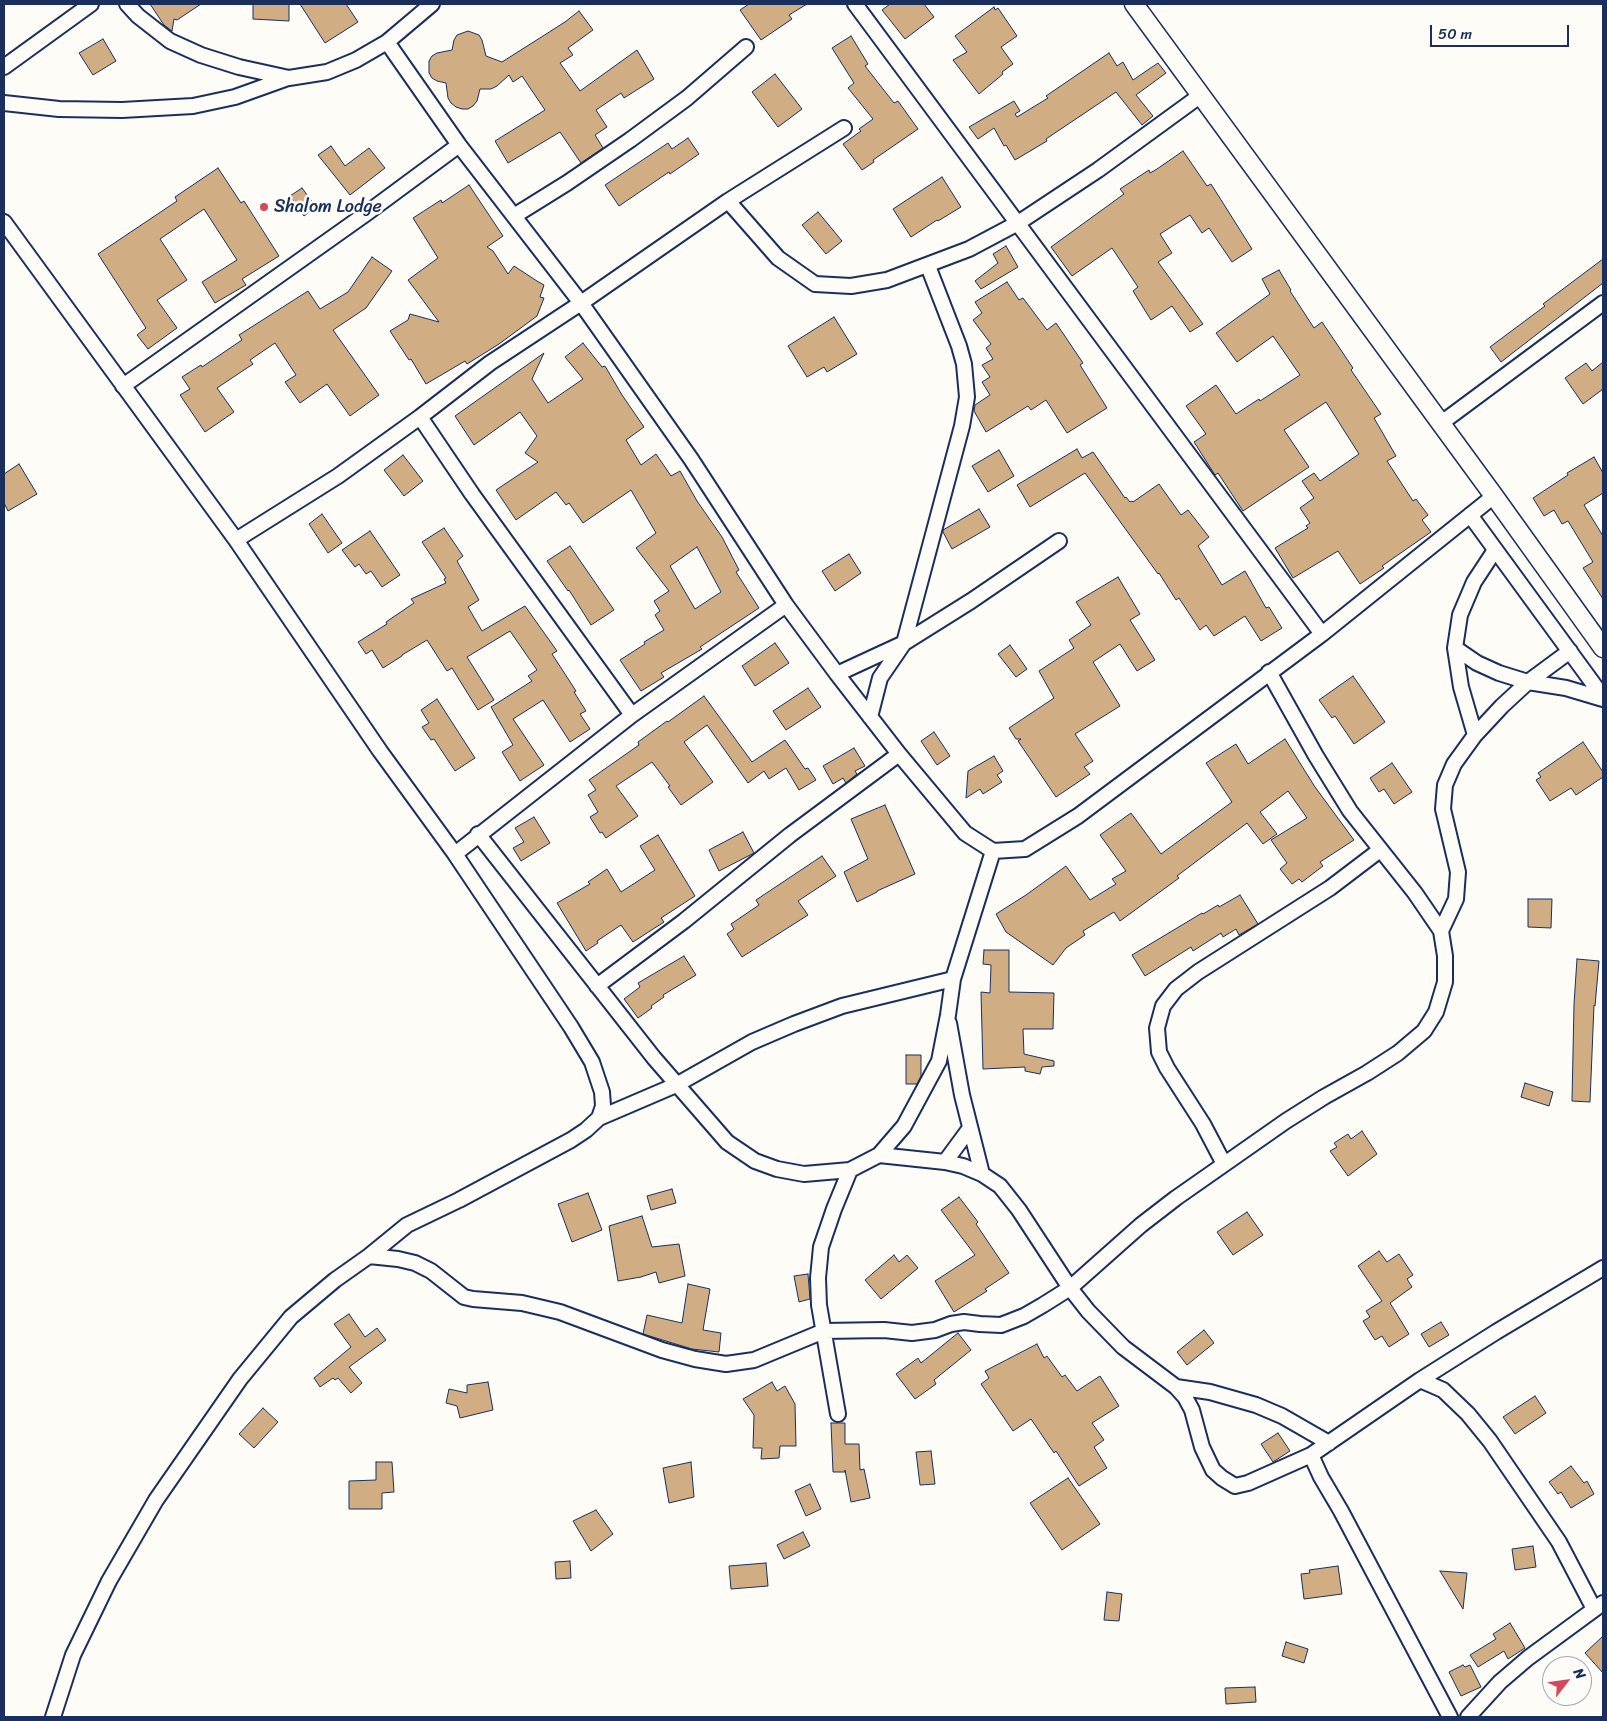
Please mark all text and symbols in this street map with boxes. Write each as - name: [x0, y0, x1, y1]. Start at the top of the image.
- scale bar: [1432, 15, 1571, 47]
- text: 50 m: [1438, 21, 1472, 47]
- place label: Shalom Lodge: [274, 196, 382, 218]
- marker: Shalom Lodge: [258, 201, 270, 213]
- north arrow: [1542, 1656, 1592, 1706]
- text: N: [1566, 1663, 1593, 1684]

